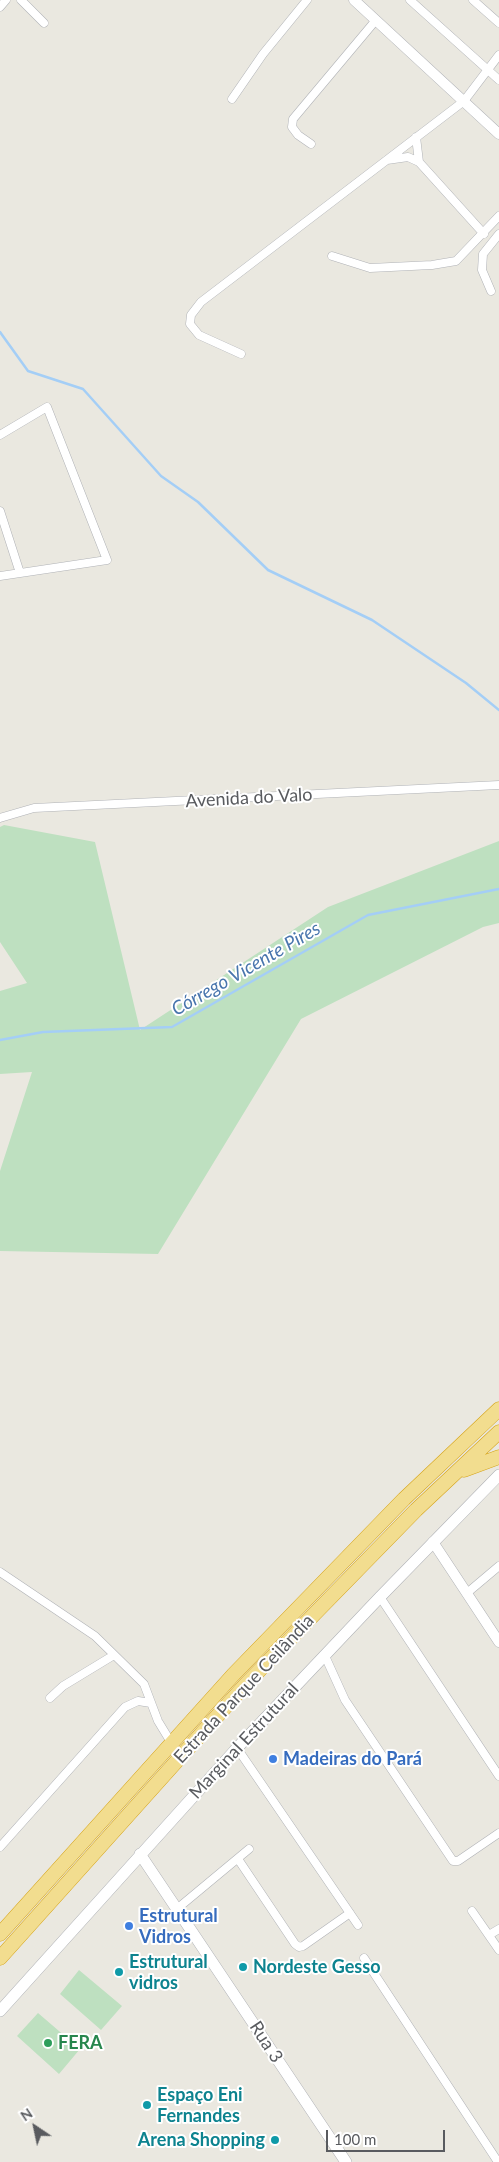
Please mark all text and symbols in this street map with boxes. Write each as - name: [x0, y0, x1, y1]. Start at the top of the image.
- street label: Avenida do Valo: [185, 784, 313, 812]
- water label: Córrego Vicente Pires: [167, 917, 325, 1021]
- street label: Estrada Parque Ceilândia: [169, 1610, 319, 1768]
- street label: Marginal Estrutural: [185, 1679, 303, 1803]
- place label: Madeiras do Pará: [283, 1748, 422, 1770]
- marker: Madeiras do Pará: [267, 1753, 279, 1765]
- place label: Estrutural Vidros: [139, 1905, 218, 1948]
- marker: Estrutural Vidros: [123, 1920, 135, 1932]
- place label: Estrutural vidros: [129, 1951, 208, 1994]
- place label: Nordeste Gesso: [253, 1956, 380, 1978]
- marker: Nordeste Gesso: [237, 1961, 249, 1973]
- marker: Estrutural vidros: [113, 1966, 125, 1978]
- street label: Rua 3: [245, 2017, 287, 2067]
- place label: FERA: [58, 2032, 103, 2054]
- marker: FERA: [42, 2037, 54, 2049]
- place label: Espaço Eni Fernandes: [157, 2084, 243, 2126]
- marker: Espaço Eni Fernandes: [141, 2099, 153, 2111]
- north arrow: [10, 2102, 60, 2152]
- text: N: [17, 2104, 36, 2124]
- scale bar: [329, 2120, 448, 2152]
- place label: Arena Shopping: [138, 2129, 265, 2151]
- text: 100 m: [334, 2130, 376, 2148]
- marker: Arena Shopping: [269, 2134, 281, 2146]

